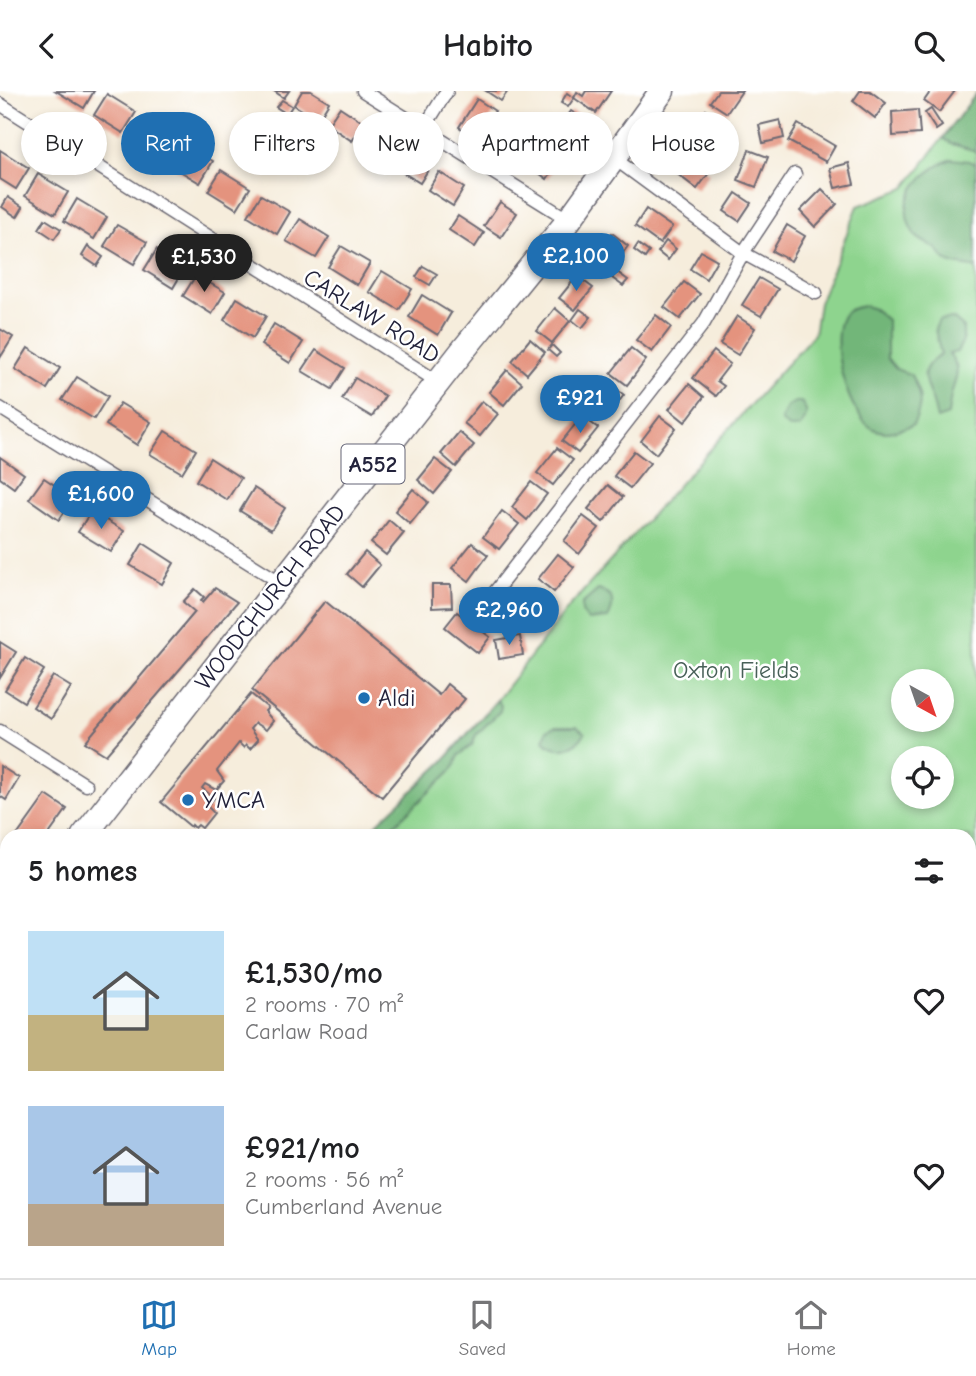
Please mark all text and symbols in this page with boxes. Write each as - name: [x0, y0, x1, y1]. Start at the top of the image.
- icon: back: [28, 27, 66, 65]
- text: Habito: [443, 27, 533, 64]
- icon: search: [910, 27, 948, 65]
- chip: Buy: [21, 112, 107, 175]
- chip: Rent: [121, 112, 215, 175]
- chip: Filters: [229, 112, 339, 175]
- chip: New: [353, 112, 444, 175]
- chip: Apartment: [458, 112, 613, 175]
- chip: House: [627, 112, 739, 175]
- pin: £2,100: [519, 233, 633, 293]
- pin: £1,530: [147, 235, 261, 294]
- text: £2,100: [543, 242, 609, 269]
- text: £1,530: [171, 243, 237, 270]
- street label: CARLAW ROAD: [299, 263, 445, 369]
- pin: £921: [539, 375, 621, 435]
- text: £921: [556, 384, 604, 411]
- road number: A552: [342, 445, 404, 483]
- pin: £1,600: [44, 471, 158, 531]
- text: £1,600: [68, 480, 134, 507]
- street label: WOODCHURCH ROAD: [189, 499, 351, 695]
- pin: £2,960: [452, 587, 566, 647]
- text: £2,960: [475, 596, 543, 623]
- park label: Oxton Fields: [673, 656, 799, 684]
- north arrow: [891, 669, 954, 731]
- map controls: [891, 669, 954, 809]
- place label: Aldi: [378, 684, 415, 712]
- marker: Aldi: [356, 690, 372, 706]
- button: locate: [891, 746, 954, 809]
- place label: YMCA: [202, 786, 265, 814]
- marker: YMCA: [180, 792, 196, 808]
- icon: filters: [910, 852, 948, 890]
- text: 5 homes: [28, 854, 137, 889]
- text: £1,530/mo: [245, 956, 383, 991]
- icon: home: [84, 959, 168, 1043]
- icon: heart: [910, 982, 948, 1020]
- text: 2 rooms · 70 m²: [245, 991, 403, 1018]
- text: Carlaw Road: [245, 1018, 368, 1045]
- text: £921/mo: [245, 1131, 360, 1166]
- icon: home: [84, 1134, 168, 1218]
- icon: heart: [910, 1157, 948, 1195]
- text: 2 rooms · 56 m²: [245, 1166, 403, 1193]
- text: Cumberland Avenue: [245, 1193, 442, 1220]
- tab: Map: [140, 1296, 178, 1360]
- tab: Saved: [459, 1296, 506, 1360]
- tab: Home: [787, 1296, 836, 1360]

